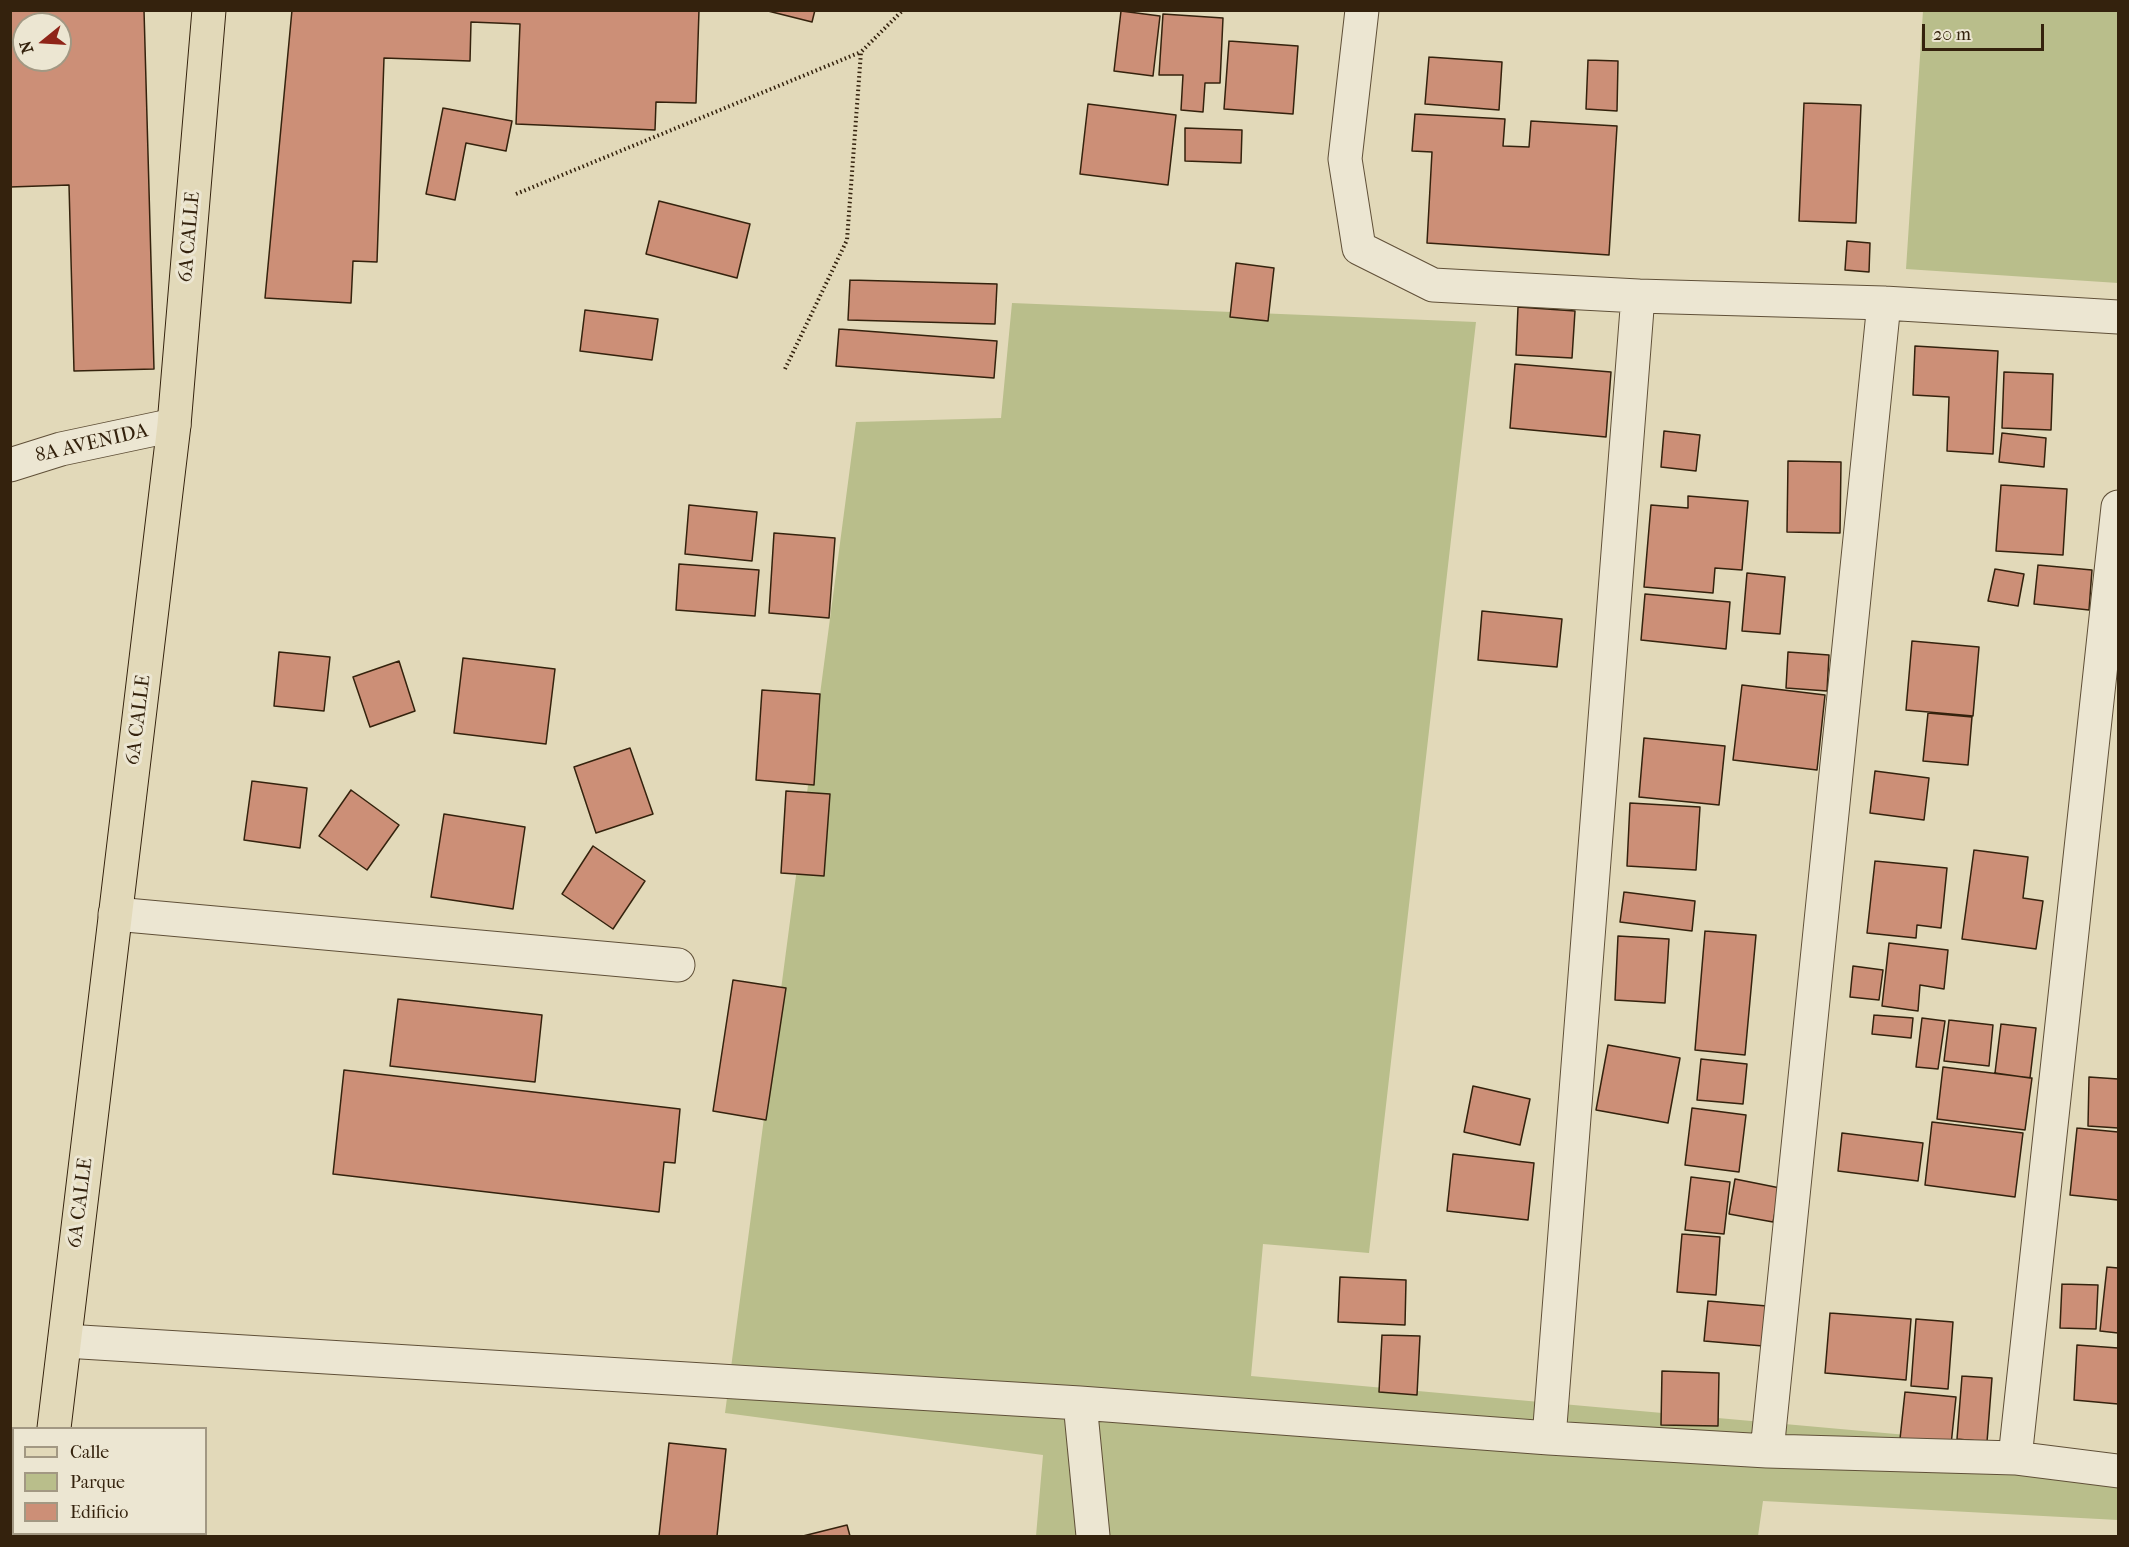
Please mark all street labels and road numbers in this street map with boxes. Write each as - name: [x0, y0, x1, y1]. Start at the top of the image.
- street label: 6A CALLE: [174, 191, 206, 283]
- street label: 8A AVENIDA: [33, 419, 151, 469]
- street label: 6A CALLE: [122, 673, 156, 767]
- street label: 6A CALLE: [64, 1156, 98, 1250]

